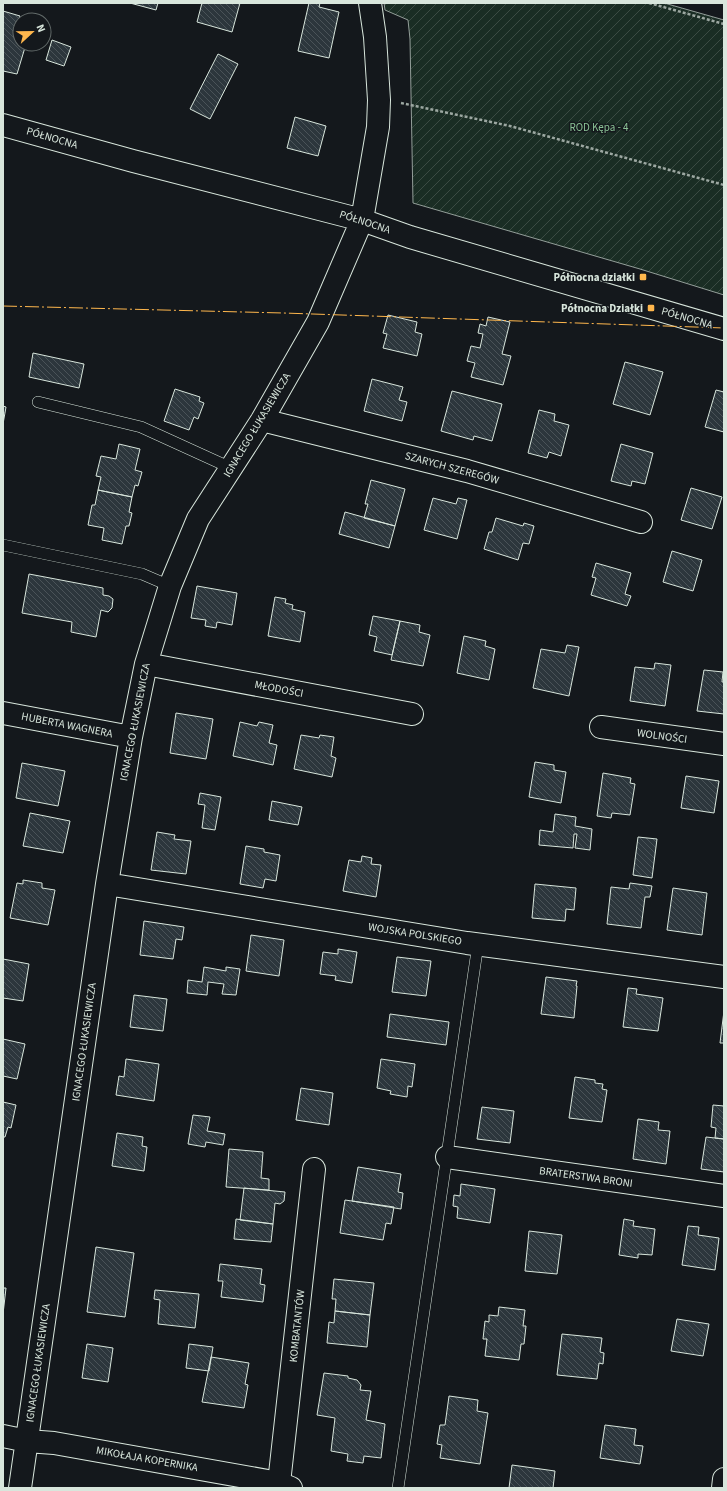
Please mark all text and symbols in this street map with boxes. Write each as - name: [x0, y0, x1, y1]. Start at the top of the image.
- north arrow: [12, 12, 52, 52]
- text: N: [32, 22, 49, 35]
- park label: ROD Kępa - 4: [569, 120, 629, 135]
- street label: PÓŁNOCNA: [25, 124, 79, 152]
- street label: PÓŁNOCNA: [338, 207, 392, 237]
- place label: Północna działki: [554, 270, 635, 285]
- marker: Północna działki: [638, 272, 648, 282]
- place label: Północna Działki: [561, 301, 643, 316]
- marker: Północna Działki: [646, 303, 656, 313]
- street label: PÓŁNOCNA: [660, 304, 714, 332]
- street label: IGNACEGO ŁUKASIEWICZA: [220, 370, 294, 480]
- street label: SZARYCH SZEREGÓW: [403, 448, 501, 488]
- street label: IGNACEGO ŁUKASIEWICZA: [116, 662, 154, 782]
- street label: MŁODOŚCI: [253, 677, 305, 701]
- street label: HUBERTA WAGNERA: [20, 709, 114, 741]
- street label: WOLNOŚCI: [636, 725, 688, 747]
- street label: WOJSKA POLSKIEGO: [367, 919, 463, 949]
- street label: IGNACEGO ŁUKASIEWICZA: [68, 982, 100, 1102]
- street label: BRATERSTWA BRONI: [538, 1163, 634, 1191]
- street label: KOMBATANTÓW: [286, 1288, 308, 1363]
- street label: IGNACEGO ŁUKASIEWICZA: [22, 1303, 54, 1423]
- street label: MIKOŁAJA KOPERNIKA: [95, 1443, 199, 1475]

